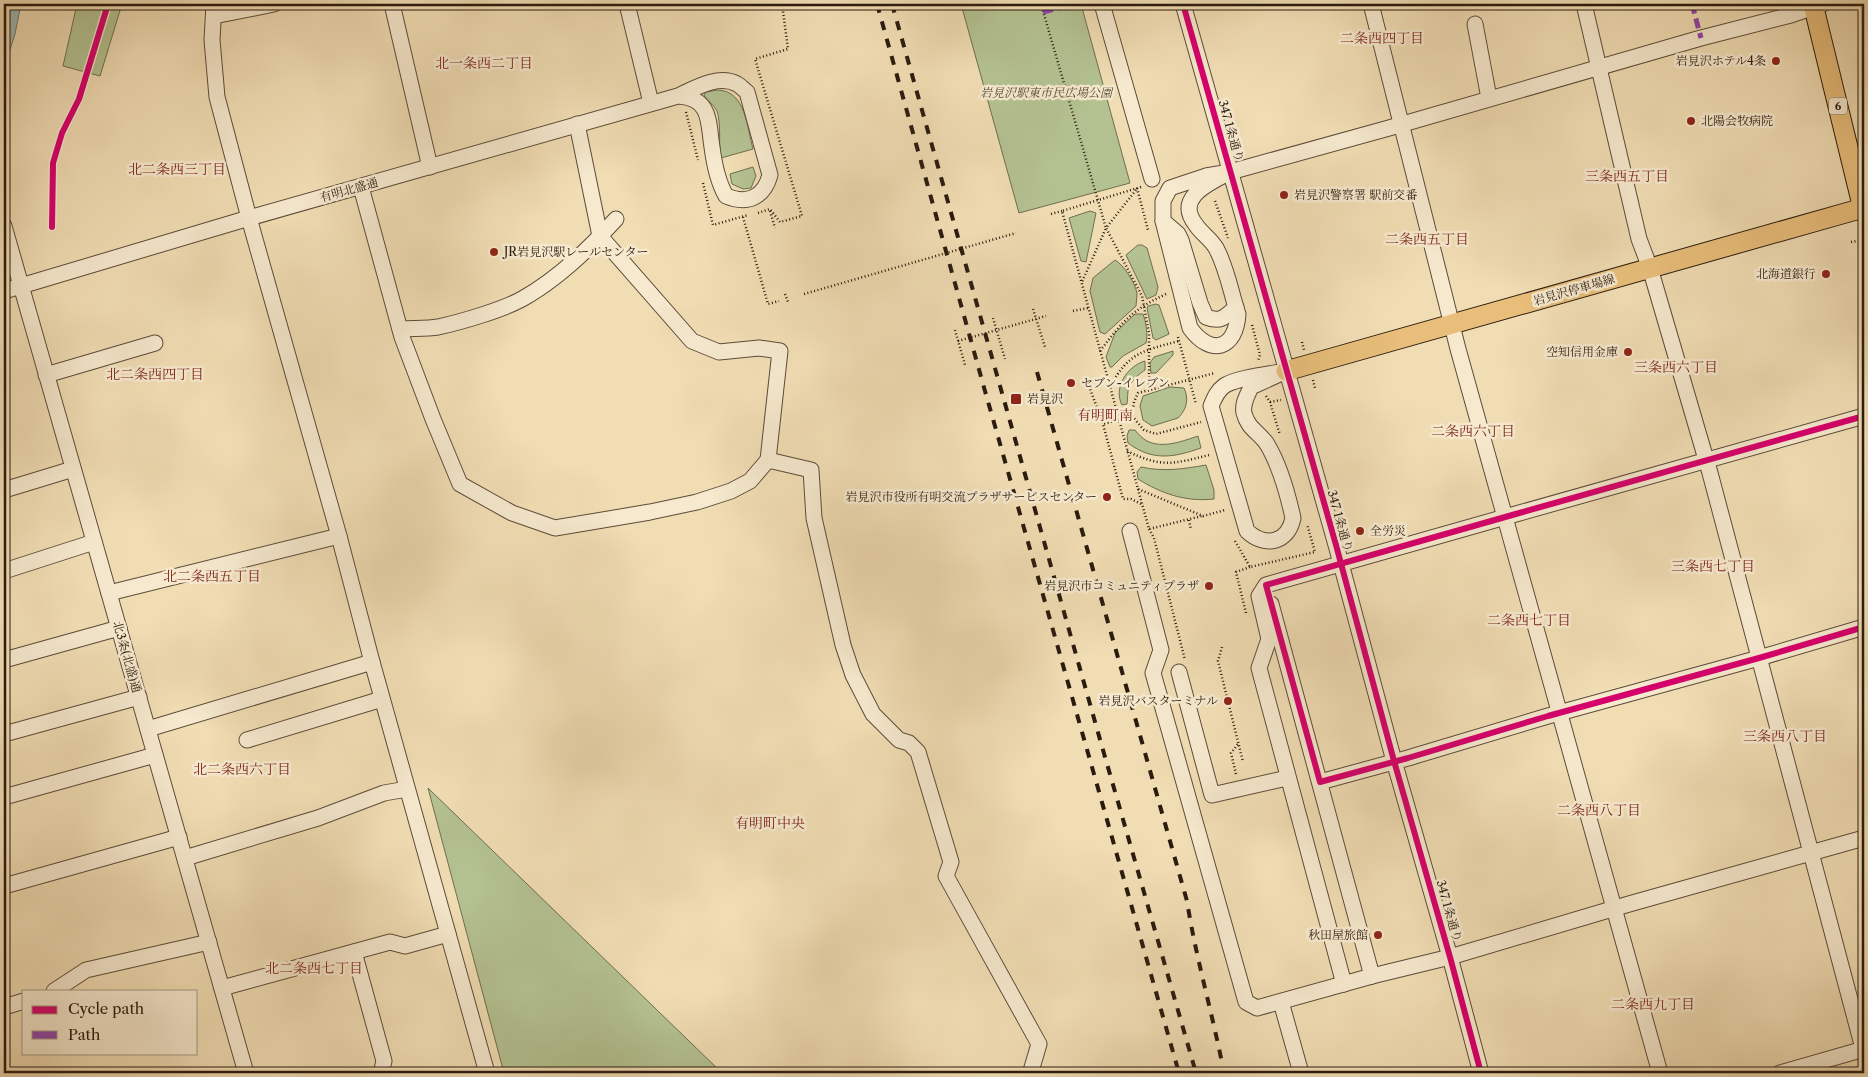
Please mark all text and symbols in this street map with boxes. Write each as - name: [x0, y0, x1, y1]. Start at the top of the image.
- district label: 二条西四丁目: [1340, 29, 1424, 47]
- place label: 岩見沢ホテル4条: [1676, 53, 1766, 68]
- district label: 北一条西二丁目: [435, 54, 533, 72]
- marker: 岩見沢ホテル4条: [1770, 55, 1782, 67]
- park label: 岩見沢駅東市民広場公園: [980, 85, 1114, 100]
- street label: 347 1条通り: [1215, 98, 1247, 164]
- road number: 6: [1829, 98, 1847, 114]
- place label: 北陽会牧病院: [1701, 113, 1773, 128]
- marker: 北陽会牧病院: [1685, 115, 1697, 127]
- district label: 北二条西三丁目: [128, 160, 226, 178]
- district label: 三条西五丁目: [1585, 167, 1669, 185]
- street label: 有明北盛通: [318, 174, 380, 205]
- place label: 岩見沢警察署 駅前交番: [1294, 187, 1417, 202]
- marker: 岩見沢警察署 駅前交番: [1278, 189, 1290, 201]
- district label: 二条西五丁目: [1385, 230, 1469, 248]
- place label: JR岩見沢駅レールセンター: [502, 244, 648, 259]
- marker: JR岩見沢駅レールセンター: [488, 246, 500, 258]
- place label: 北海道銀行: [1756, 266, 1816, 281]
- marker: 北海道銀行: [1820, 268, 1832, 280]
- street label: 岩見沢停車場線: [1531, 271, 1616, 308]
- place label: 空知信用金庫: [1546, 344, 1618, 359]
- marker: 空知信用金庫: [1622, 346, 1634, 358]
- district label: 三条西六丁目: [1634, 358, 1718, 376]
- district label: 北二条西四丁目: [106, 365, 204, 383]
- place label: セブン-イレブン: [1081, 375, 1170, 390]
- marker: セブン-イレブン: [1065, 377, 1077, 389]
- place label: 岩見沢: [1027, 391, 1063, 406]
- marker: 岩見沢: [1009, 392, 1023, 406]
- district label: 有明町南: [1077, 406, 1133, 424]
- district label: 二条西六丁目: [1431, 422, 1515, 440]
- street label: 347 1条通り: [1324, 488, 1356, 554]
- place label: 岩見沢市役所有明交流プラザサービスセンター: [845, 489, 1097, 504]
- marker: 岩見沢市役所有明交流プラザサービスセンター: [1101, 491, 1113, 503]
- place label: 全労災: [1370, 523, 1406, 538]
- marker: 全労災: [1354, 525, 1366, 537]
- district label: 三条西七丁目: [1671, 557, 1755, 575]
- district label: 北二条西五丁目: [163, 567, 261, 585]
- place label: 岩見沢市コミュニティプラザ: [1044, 578, 1199, 593]
- marker: 岩見沢市コミュニティプラザ: [1203, 580, 1215, 592]
- district label: 二条西七丁目: [1487, 611, 1571, 629]
- street label: 北3条(北盛)通: [110, 619, 145, 694]
- place label: 岩見沢バスターミナル: [1099, 693, 1218, 708]
- marker: 岩見沢バスターミナル: [1222, 695, 1234, 707]
- district label: 三条西八丁目: [1743, 727, 1827, 745]
- district label: 北二条西六丁目: [193, 760, 291, 778]
- district label: 二条西八丁目: [1557, 801, 1641, 819]
- district label: 有明町中央: [735, 814, 805, 832]
- street label: 347 1条通り: [1433, 878, 1465, 944]
- place label: 秋田屋旅館: [1308, 927, 1368, 942]
- marker: 秋田屋旅館: [1372, 929, 1384, 941]
- district label: 北二条西七丁目: [265, 959, 363, 977]
- legend: [22, 990, 198, 1054]
- district label: 二条西九丁目: [1611, 995, 1695, 1013]
- text: Cycle path: [68, 999, 145, 1018]
- text: Path: [68, 1025, 101, 1044]

